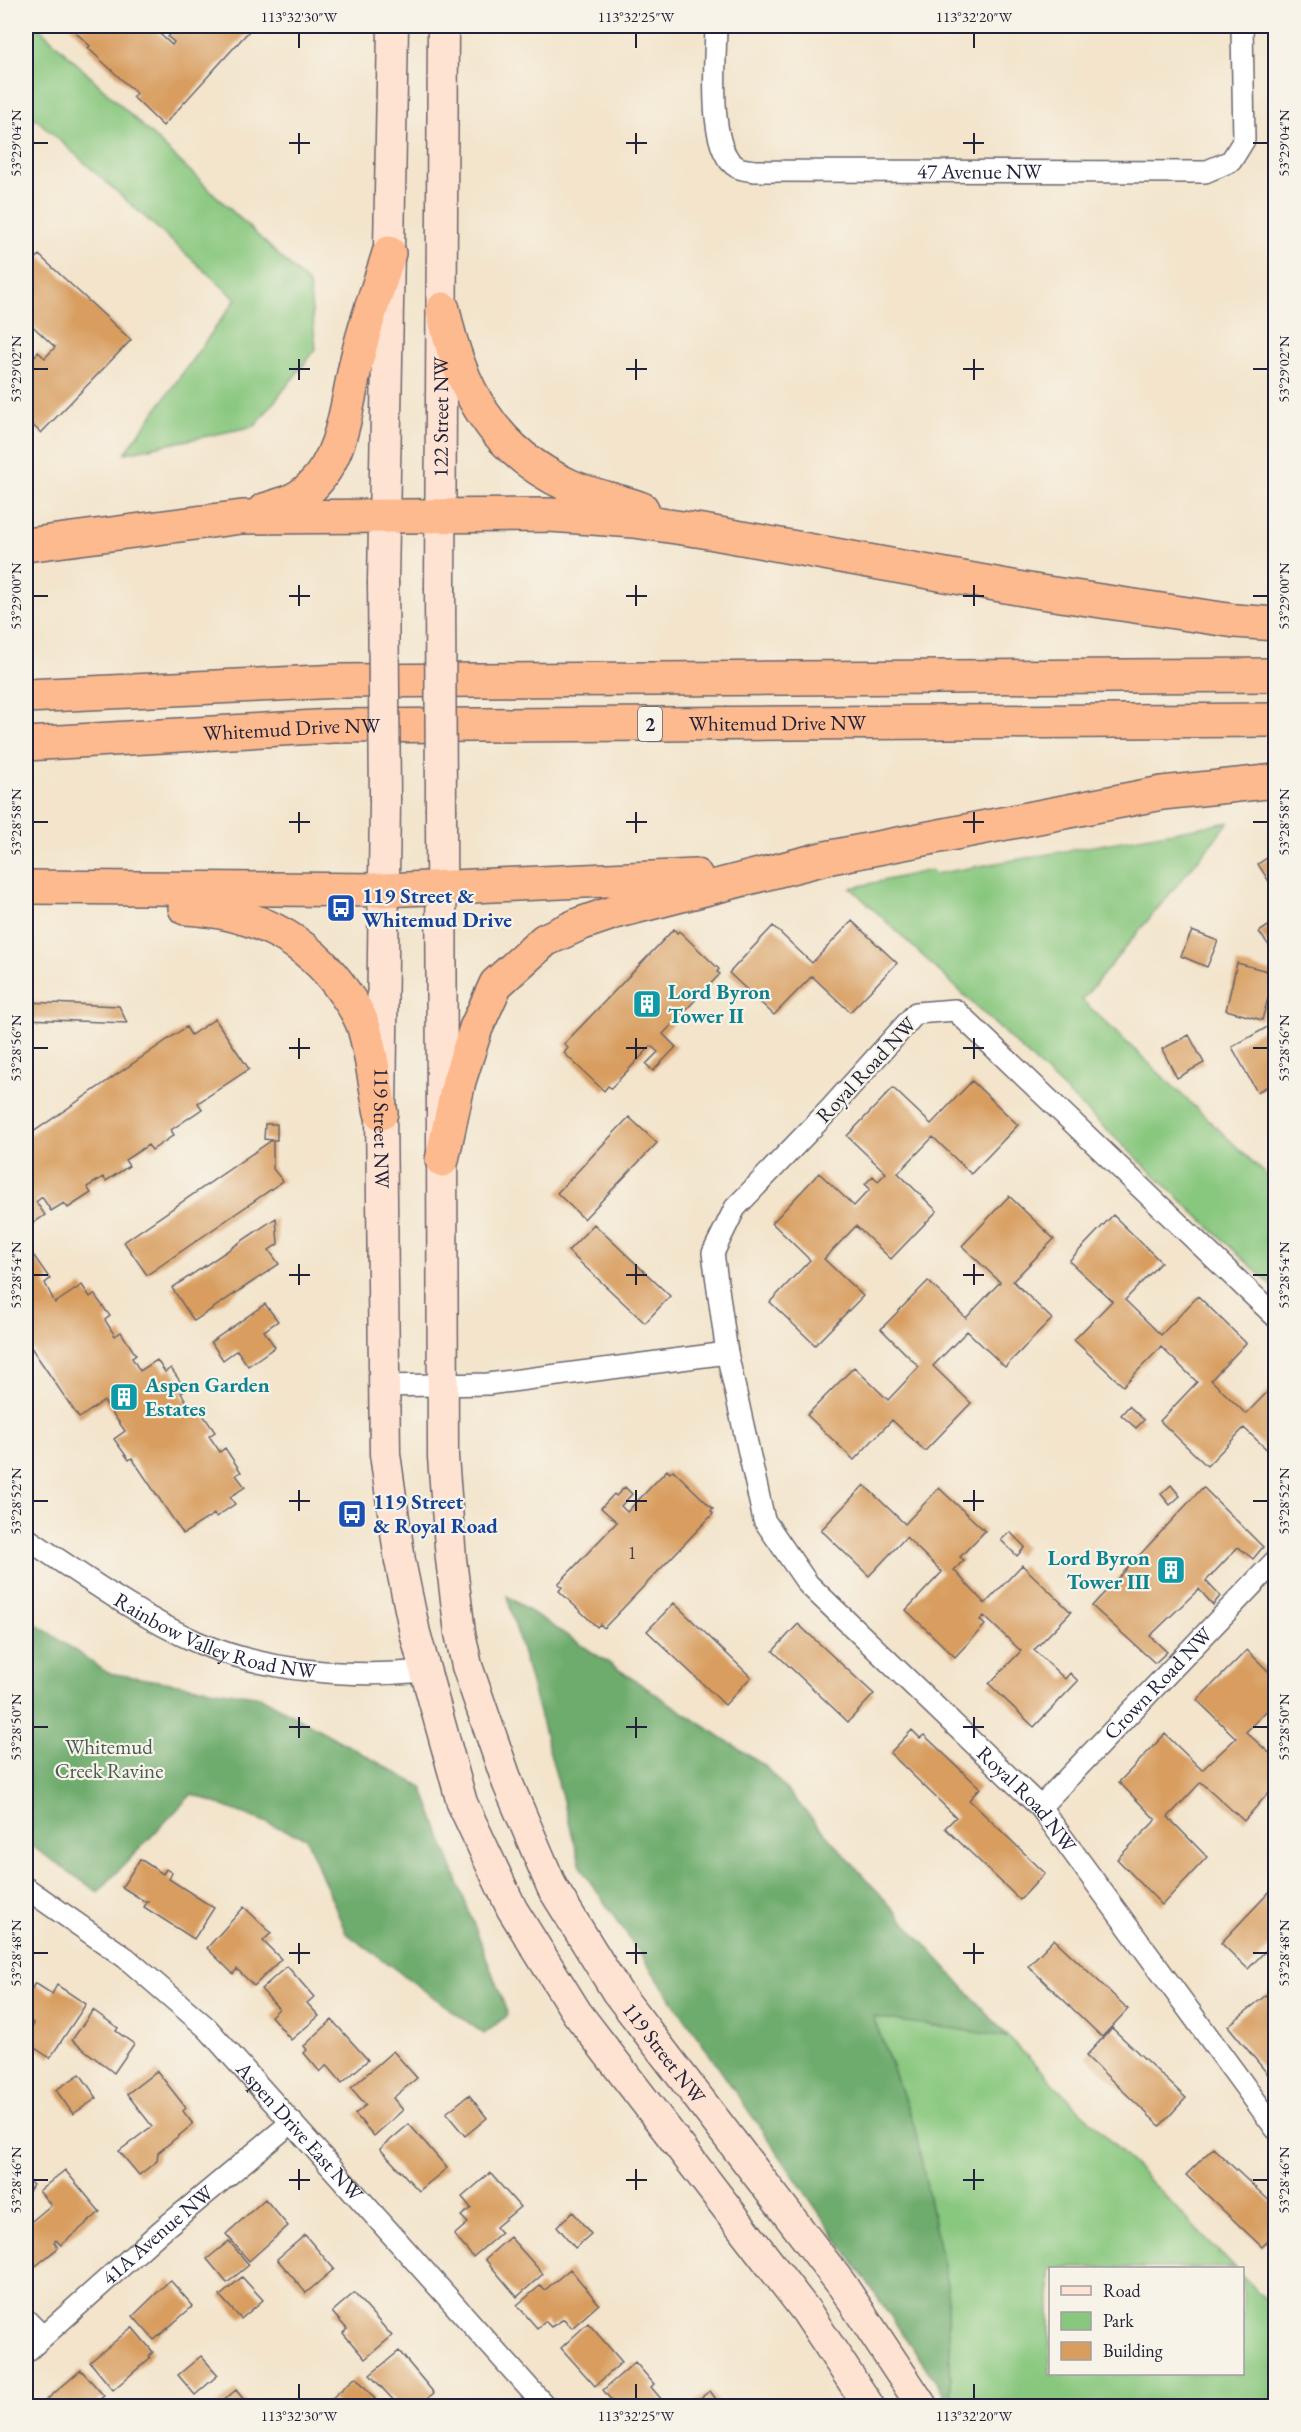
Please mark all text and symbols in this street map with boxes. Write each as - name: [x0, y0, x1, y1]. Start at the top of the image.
- text: 113°32'30"W: [261, 7, 337, 26]
- text: 113°32'25"W: [598, 7, 674, 26]
- text: 113°32'20"W: [936, 7, 1012, 26]
- text: 53°29'04"N: [6, 109, 25, 177]
- text: 53°29'04"N: [1274, 109, 1293, 177]
- street label: 47 Avenue NW: [917, 157, 1043, 185]
- text: 53°29'02"N: [6, 335, 25, 403]
- text: 53°29'02"N: [1274, 335, 1293, 403]
- street label: 122 Street NW: [427, 356, 454, 477]
- text: 53°29'00"N: [6, 562, 25, 630]
- text: 53°29'00"N: [1274, 562, 1293, 630]
- road number: 2: [638, 707, 662, 741]
- street label: Whitemud Drive NW: [689, 709, 867, 737]
- street label: Whitemud Drive NW: [202, 712, 381, 747]
- text: 53°28'58"N: [6, 788, 25, 856]
- text: 53°28'58"N: [1274, 788, 1293, 856]
- place label: 119 Street & Whitemud Drive: [362, 882, 512, 933]
- bus stop icon: 119 Street & Whitemud Drive: [325, 892, 357, 924]
- place label: Lord Byron Tower II: [668, 978, 770, 1029]
- building icon: Lord Byron Tower II: [631, 988, 663, 1020]
- street label: Royal Road NW: [810, 1010, 922, 1128]
- text: 53°28'56"N: [6, 1014, 25, 1082]
- text: 53°28'56"N: [1274, 1014, 1293, 1082]
- street label: 119 Street NW: [368, 1067, 396, 1189]
- text: 53°28'54"N: [6, 1241, 25, 1309]
- text: 53°28'54"N: [1274, 1241, 1293, 1309]
- place label: Aspen Garden Estates: [144, 1371, 270, 1422]
- building icon: Aspen Garden Estates: [108, 1381, 140, 1413]
- text: 53°28'52"N: [6, 1467, 25, 1535]
- text: 53°28'52"N: [1274, 1467, 1293, 1535]
- place label: 119 Street & Royal Road: [373, 1488, 498, 1539]
- bus stop icon: 119 Street & Royal Road: [336, 1498, 368, 1530]
- house number: 1: [628, 1541, 636, 1564]
- place label: Lord Byron Tower III: [1048, 1544, 1150, 1595]
- building icon: Lord Byron Tower III: [1155, 1554, 1187, 1586]
- street label: Rainbow Valley Road NW: [109, 1586, 319, 1684]
- street label: Crown Road NW: [1098, 1620, 1218, 1745]
- text: 53°28'50"N: [6, 1693, 25, 1761]
- text: 53°28'50"N: [1274, 1693, 1293, 1761]
- park label: Whitemud Creek Ravine: [55, 1733, 163, 1784]
- street label: Royal Road NW: [971, 1740, 1083, 1858]
- text: 53°28'48"N: [6, 1919, 25, 1987]
- text: 53°28'48"N: [1274, 1919, 1293, 1987]
- street label: 119 Street NW: [617, 1997, 712, 2109]
- street label: Aspen Drive East NW: [230, 2055, 370, 2207]
- text: 53°28'46"N: [6, 2146, 25, 2214]
- text: 53°28'46"N: [1274, 2146, 1293, 2214]
- street label: 41A Avenue NW: [96, 2179, 219, 2291]
- legend: [1049, 2267, 1244, 2375]
- text: Road: [1103, 2279, 1142, 2302]
- text: Park: [1103, 2309, 1134, 2332]
- text: Building: [1103, 2339, 1163, 2362]
- text: 113°32'30"W: [261, 2406, 337, 2425]
- text: 113°32'25"W: [598, 2406, 674, 2425]
- text: 113°32'20"W: [936, 2406, 1012, 2425]

